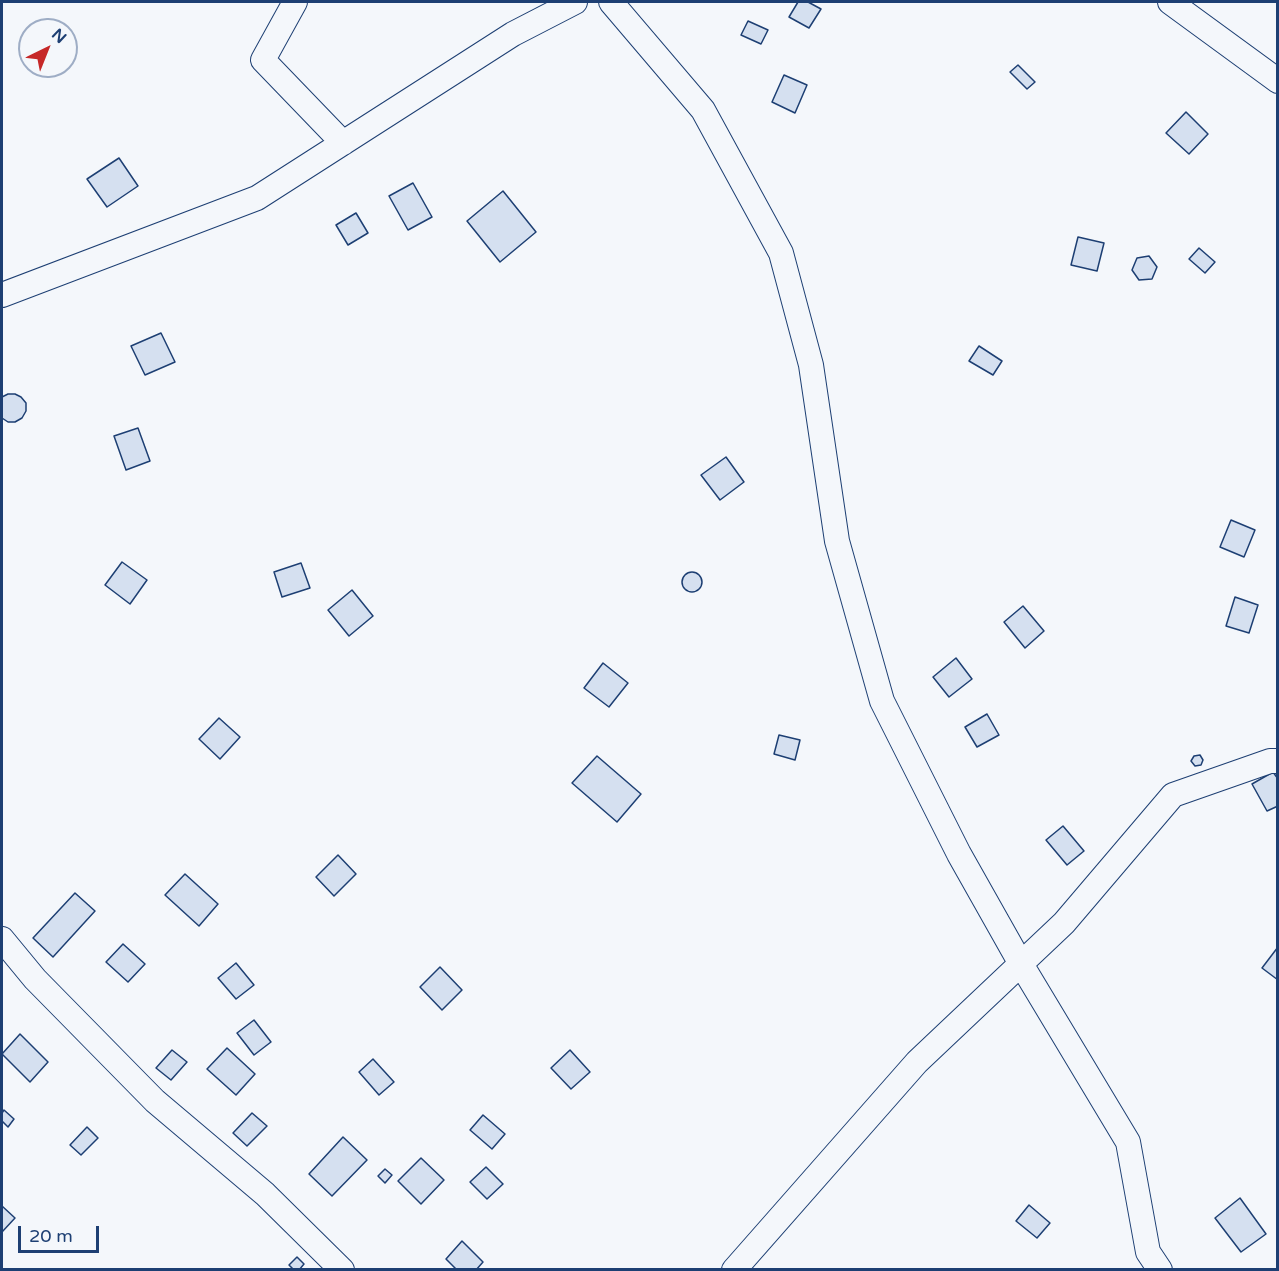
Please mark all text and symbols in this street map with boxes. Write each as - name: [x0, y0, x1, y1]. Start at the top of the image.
- north arrow: [18, 18, 78, 78]
- text: N: [47, 25, 70, 48]
- scale bar: [21, 1214, 102, 1252]
- text: 20 m: [29, 1225, 73, 1247]

